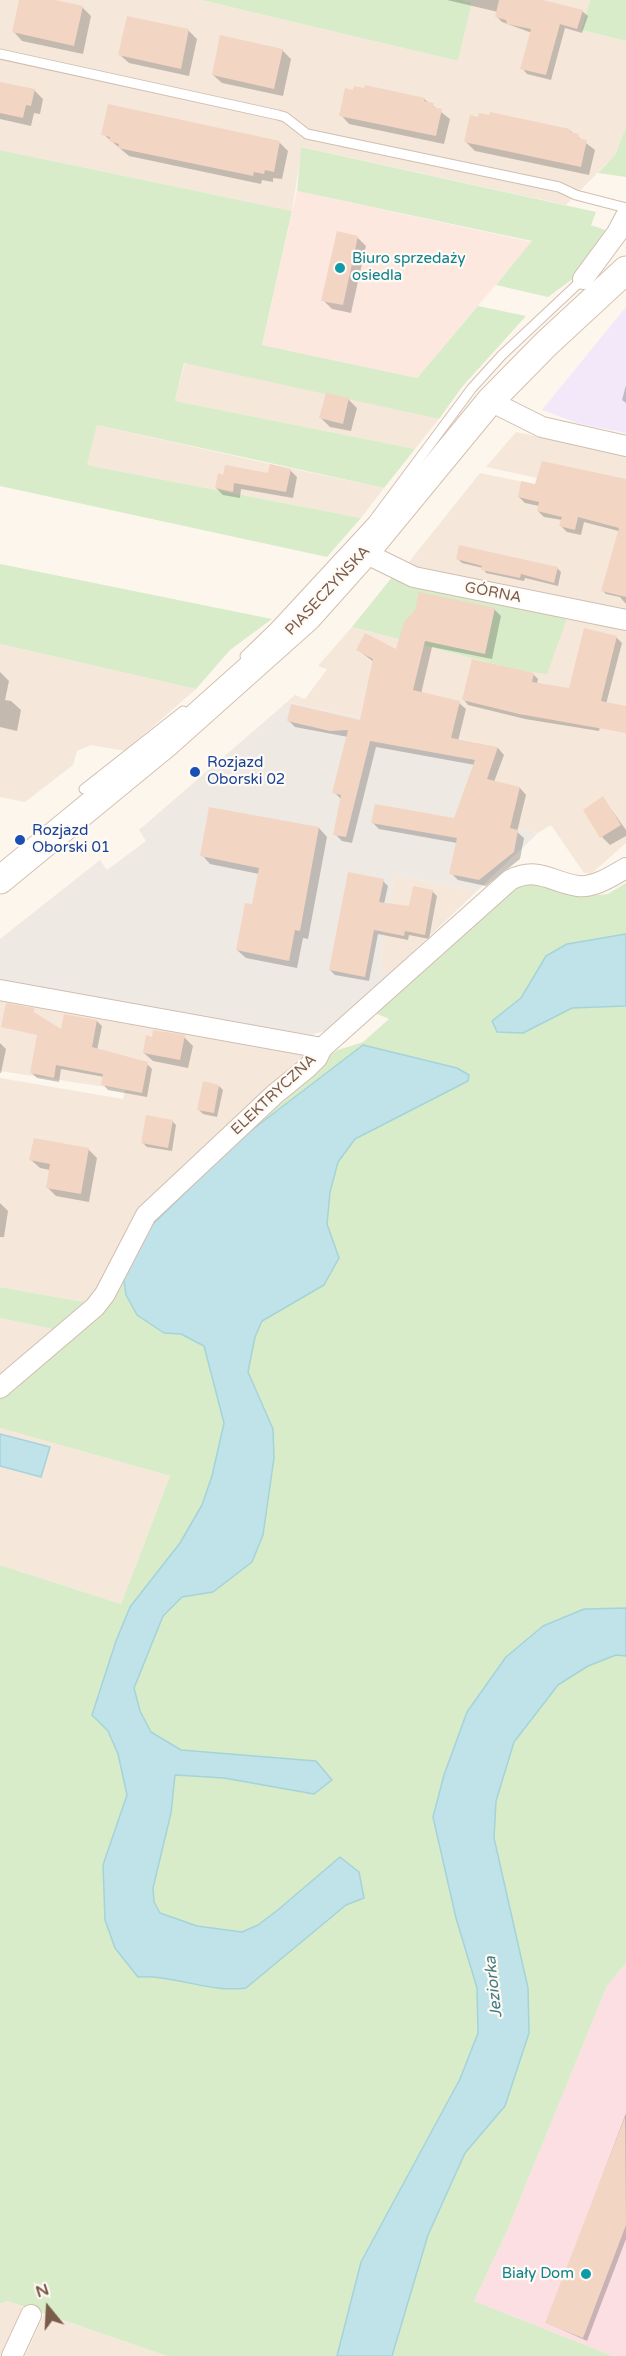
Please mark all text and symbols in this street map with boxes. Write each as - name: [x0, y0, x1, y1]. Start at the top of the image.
- place label: Biuro sprzedaży osiedla: [352, 250, 465, 285]
- marker: Biuro sprzedaży osiedla: [333, 261, 347, 275]
- street label: PIASECZYŃSKA: [282, 542, 374, 640]
- street label: GÓRNA: [463, 579, 523, 607]
- place label: Rozjazd Oborski 02: [207, 754, 285, 789]
- marker: Rozjazd Oborski 02: [188, 765, 202, 779]
- place label: Rozjazd Oborski 01: [32, 822, 110, 857]
- marker: Rozjazd Oborski 01: [13, 833, 27, 847]
- street label: ELEKTRYCZNA: [228, 1051, 320, 1139]
- water label: Jeziorka: [481, 1955, 507, 2019]
- place label: Biały Dom: [502, 2265, 574, 2283]
- marker: Biały Dom: [579, 2267, 593, 2281]
- north arrow: [18, 2278, 78, 2338]
- text: N: [33, 2279, 52, 2302]

